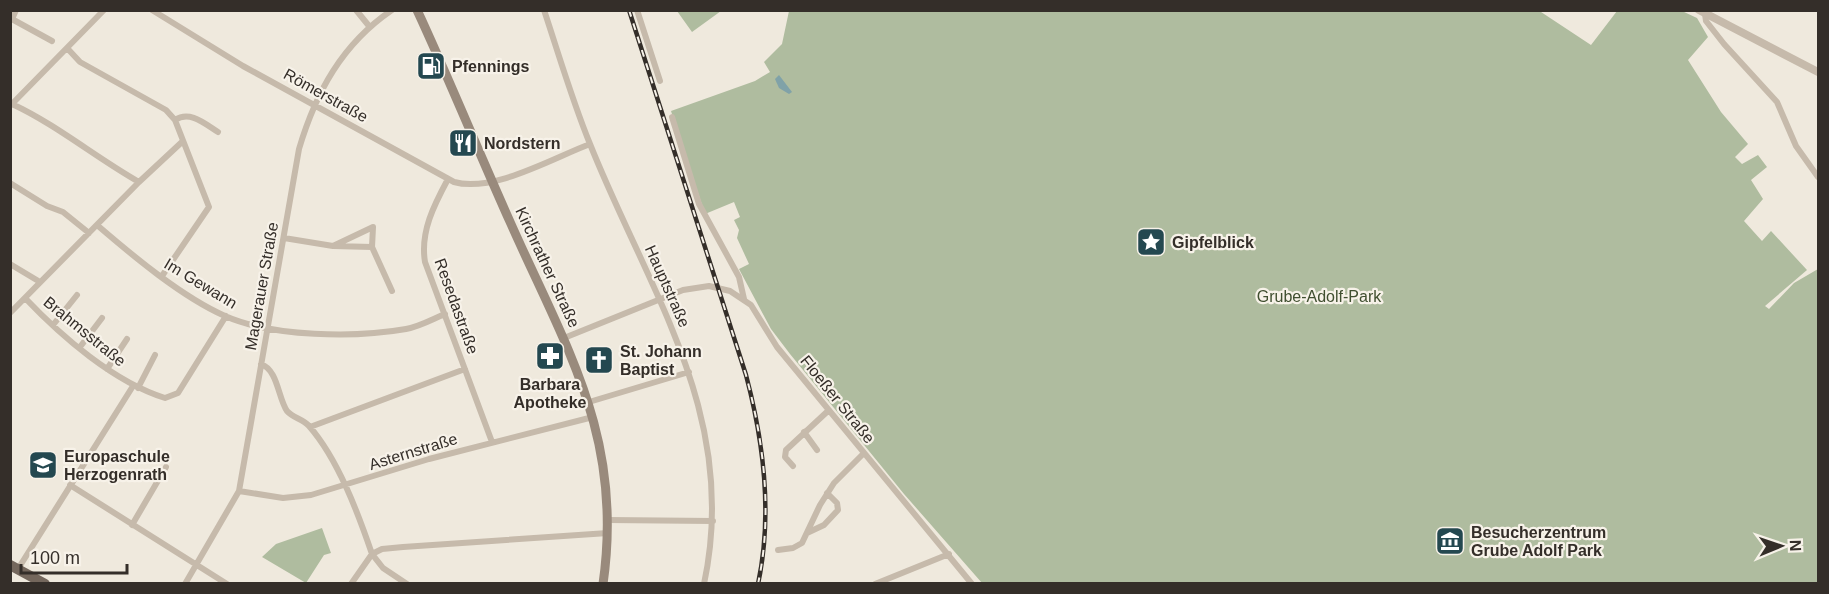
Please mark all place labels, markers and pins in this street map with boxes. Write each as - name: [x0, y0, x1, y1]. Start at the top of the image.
- fuel station icon: Pfennings: [415, 50, 447, 82]
- place label: Pfennings: [452, 58, 529, 75]
- restaurant icon: Nordstern: [447, 127, 479, 159]
- place label: Nordstern: [484, 135, 560, 152]
- place icon: Gipfelblick: [1135, 226, 1167, 258]
- place label: Gipfelblick: [1172, 234, 1254, 251]
- pharmacy icon: Barbara Apotheke: [534, 340, 566, 372]
- place label: St. Johann Baptist: [620, 343, 702, 378]
- church icon: St. Johann Baptist: [583, 344, 615, 376]
- place label: Barbara Apotheke: [514, 376, 587, 411]
- place label: Europaschule Herzogenrath: [64, 448, 170, 483]
- school or university icon: Europaschule Herzogenrath: [27, 449, 59, 481]
- place label: Besucherzentrum Grube Adolf Park: [1471, 524, 1606, 559]
- museum icon: Besucherzentrum Grube Adolf Park: [1434, 525, 1466, 557]

